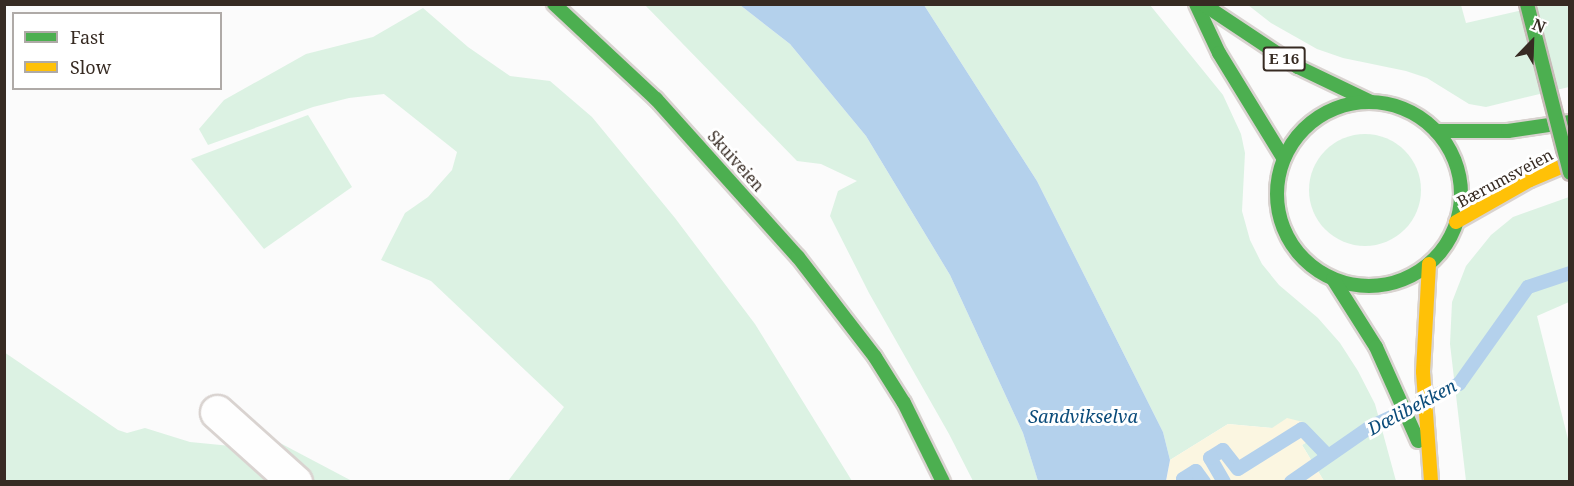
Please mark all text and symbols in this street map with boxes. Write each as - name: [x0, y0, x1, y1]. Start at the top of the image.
- legend: [12, 12, 222, 90]
- north arrow: [1502, 12, 1562, 72]
- text: N: [1529, 13, 1549, 38]
- text: Fast: [70, 25, 105, 49]
- road number: E 16: [1262, 47, 1306, 71]
- text: Slow: [70, 55, 111, 79]
- street label: Skuiveien: [704, 127, 768, 195]
- street label: Bærumsveien: [1454, 145, 1556, 211]
- water label: Dælibekken: [1364, 375, 1460, 439]
- water label: Sandvikselva: [1028, 405, 1138, 427]

